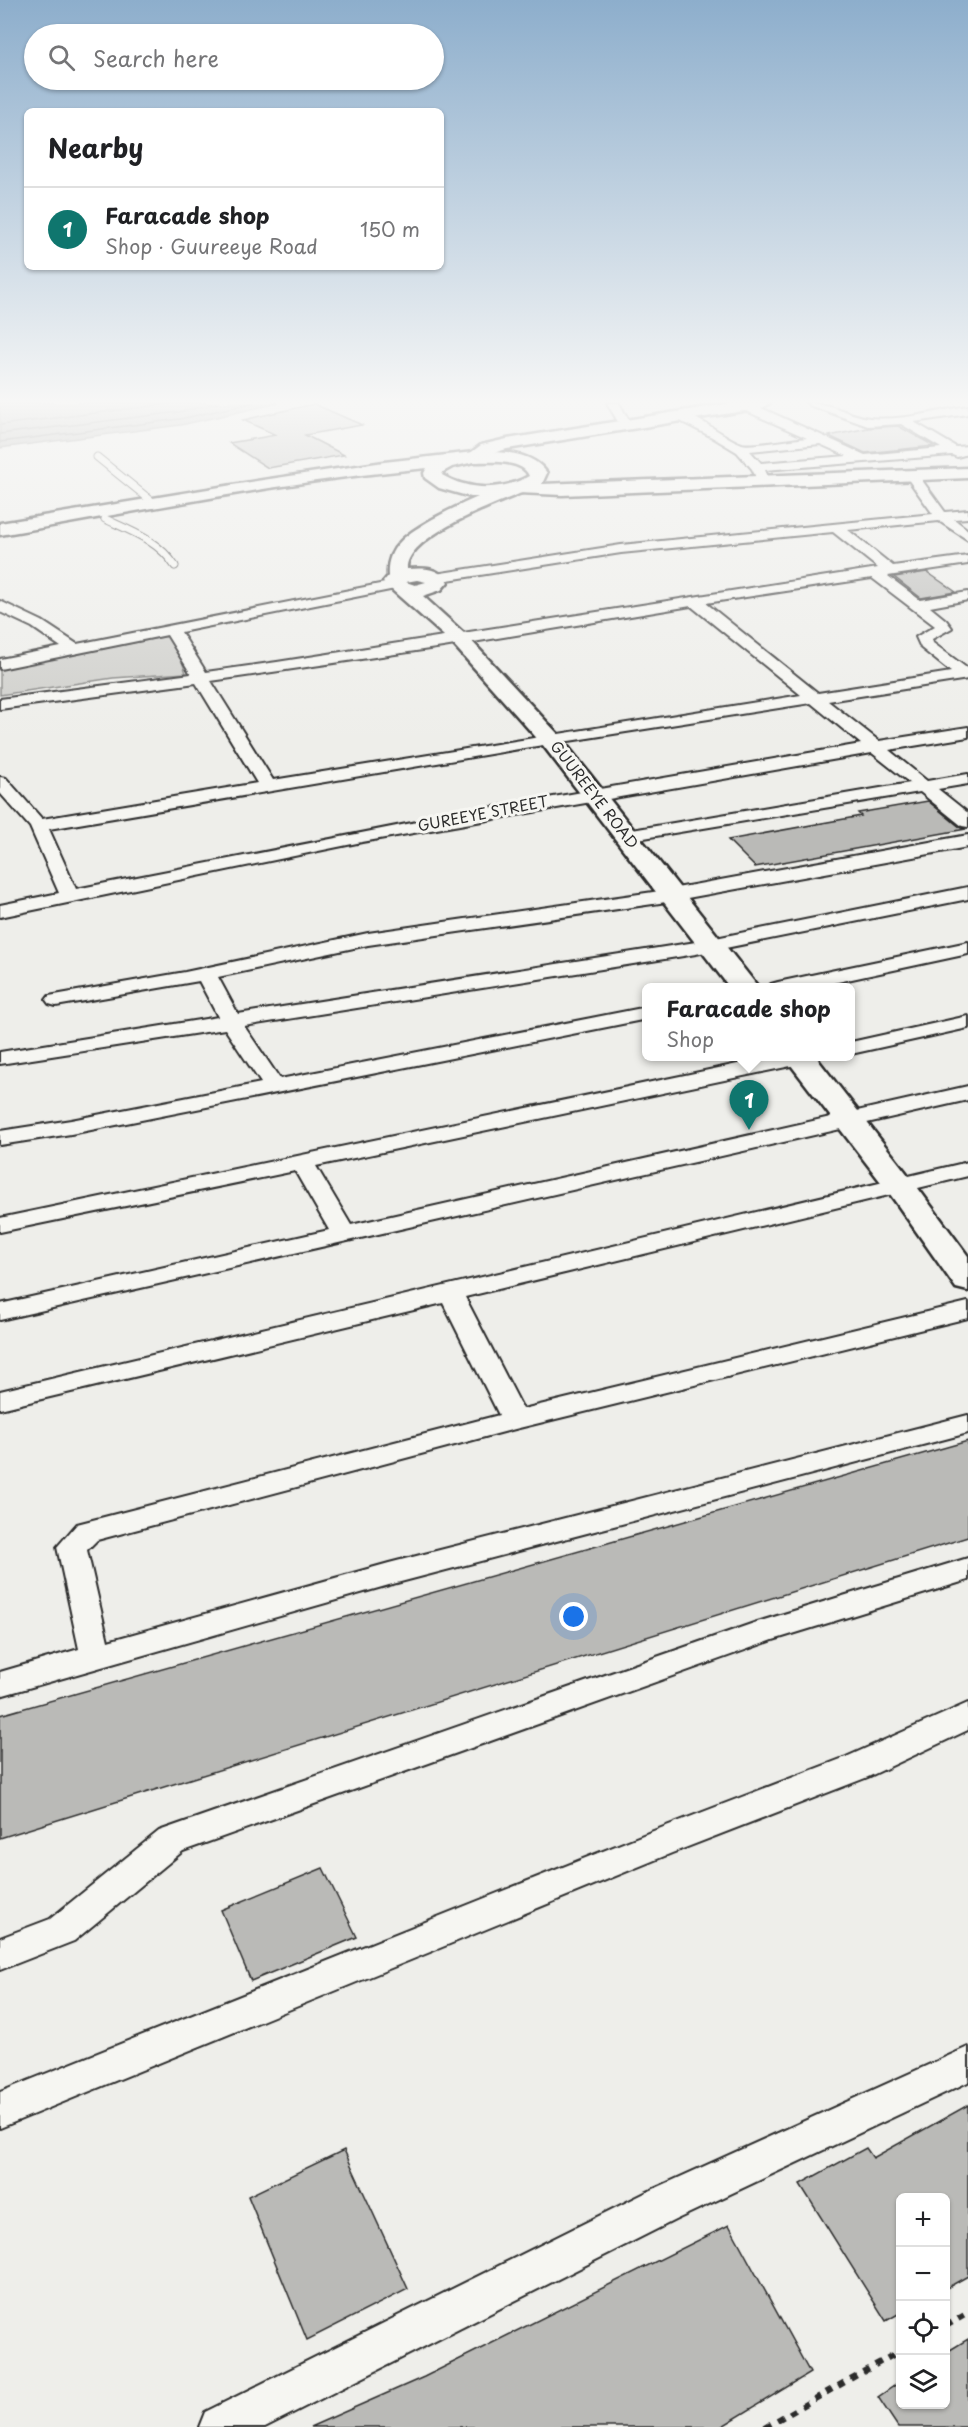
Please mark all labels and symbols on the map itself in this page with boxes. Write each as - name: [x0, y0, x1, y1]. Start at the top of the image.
- street label: GUUREEYE ROAD: [546, 735, 645, 853]
- street label: GUREEYE STREET: [415, 788, 551, 836]
- pin: 1: [730, 1080, 768, 1130]
- your location: [559, 1602, 588, 1631]

